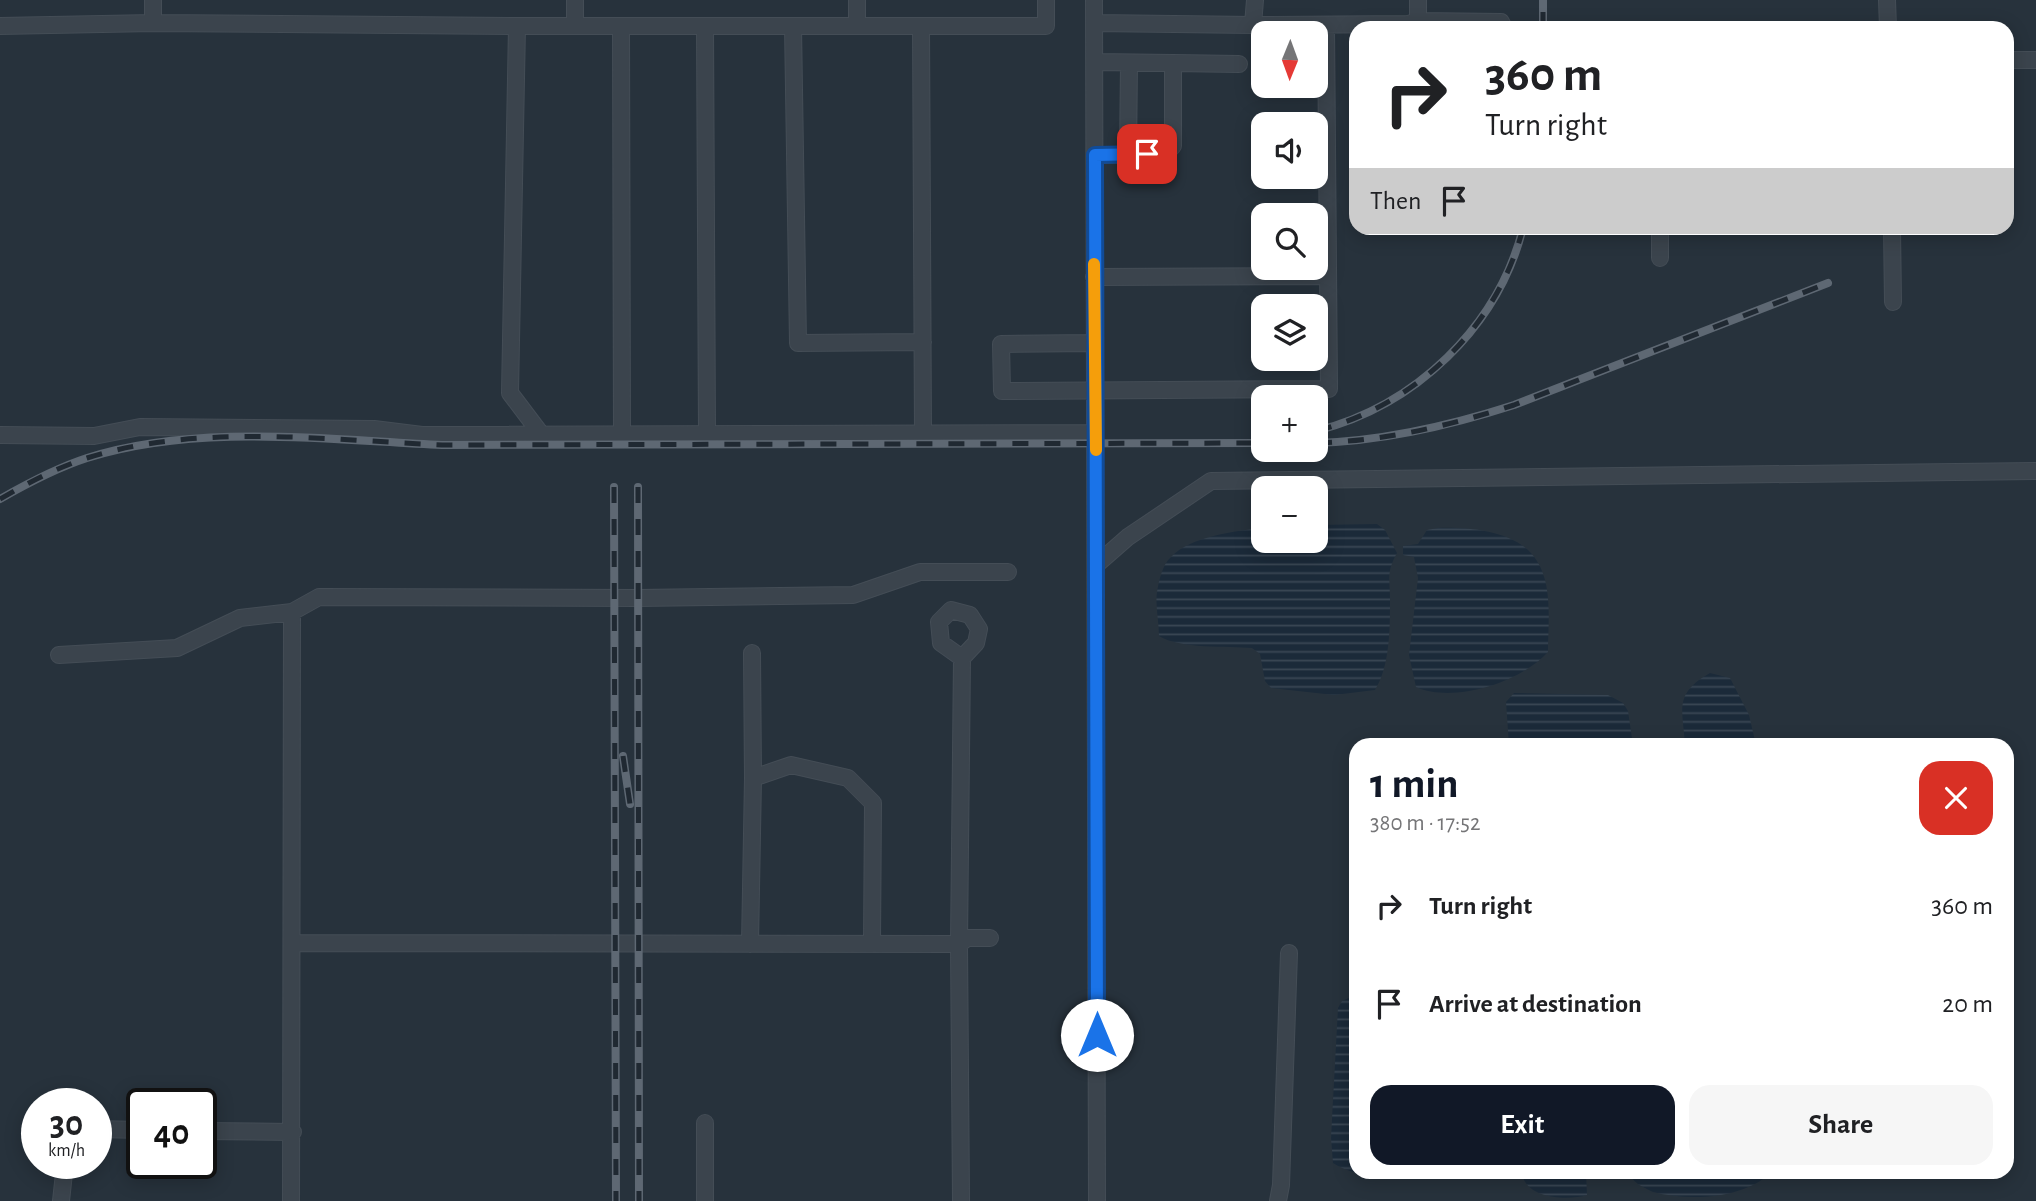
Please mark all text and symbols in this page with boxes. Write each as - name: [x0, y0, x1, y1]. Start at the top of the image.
- north arrow: [1251, 21, 1328, 98]
- map controls: [1251, 21, 1328, 553]
- icon: right: [1370, 49, 1461, 140]
- text: 360 m: [1485, 51, 1602, 100]
- text: Turn right: [1485, 109, 1607, 141]
- button: sound: [1251, 112, 1328, 189]
- pin: [1117, 124, 1177, 184]
- icon: arrive: [1128, 135, 1166, 173]
- icon: arrive: [1435, 182, 1473, 220]
- text: Then: [1370, 188, 1421, 214]
- button: search: [1251, 203, 1328, 280]
- button: layers: [1251, 294, 1328, 371]
- button: +: [1251, 385, 1328, 462]
- button: −: [1251, 476, 1328, 553]
- button: close: [1919, 761, 1993, 835]
- text: 1 min: [1370, 763, 1459, 805]
- text: 380 m · 17:52: [1370, 812, 1480, 835]
- icon: right: [1370, 887, 1408, 925]
- text: Turn right: [1429, 893, 1532, 919]
- text: 360 m: [1931, 893, 1993, 919]
- icon: arrive: [1370, 985, 1408, 1023]
- text: Arrive at destination: [1429, 991, 1642, 1017]
- text: 20 m: [1942, 991, 1993, 1017]
- position arrow: [1060, 998, 1134, 1072]
- button: Exit: [1370, 1085, 1675, 1165]
- button: Share: [1689, 1085, 1993, 1165]
- speed limit sign: 40: [126, 1088, 217, 1179]
- text: 30: [50, 1107, 83, 1142]
- text: km/h: [48, 1142, 85, 1160]

